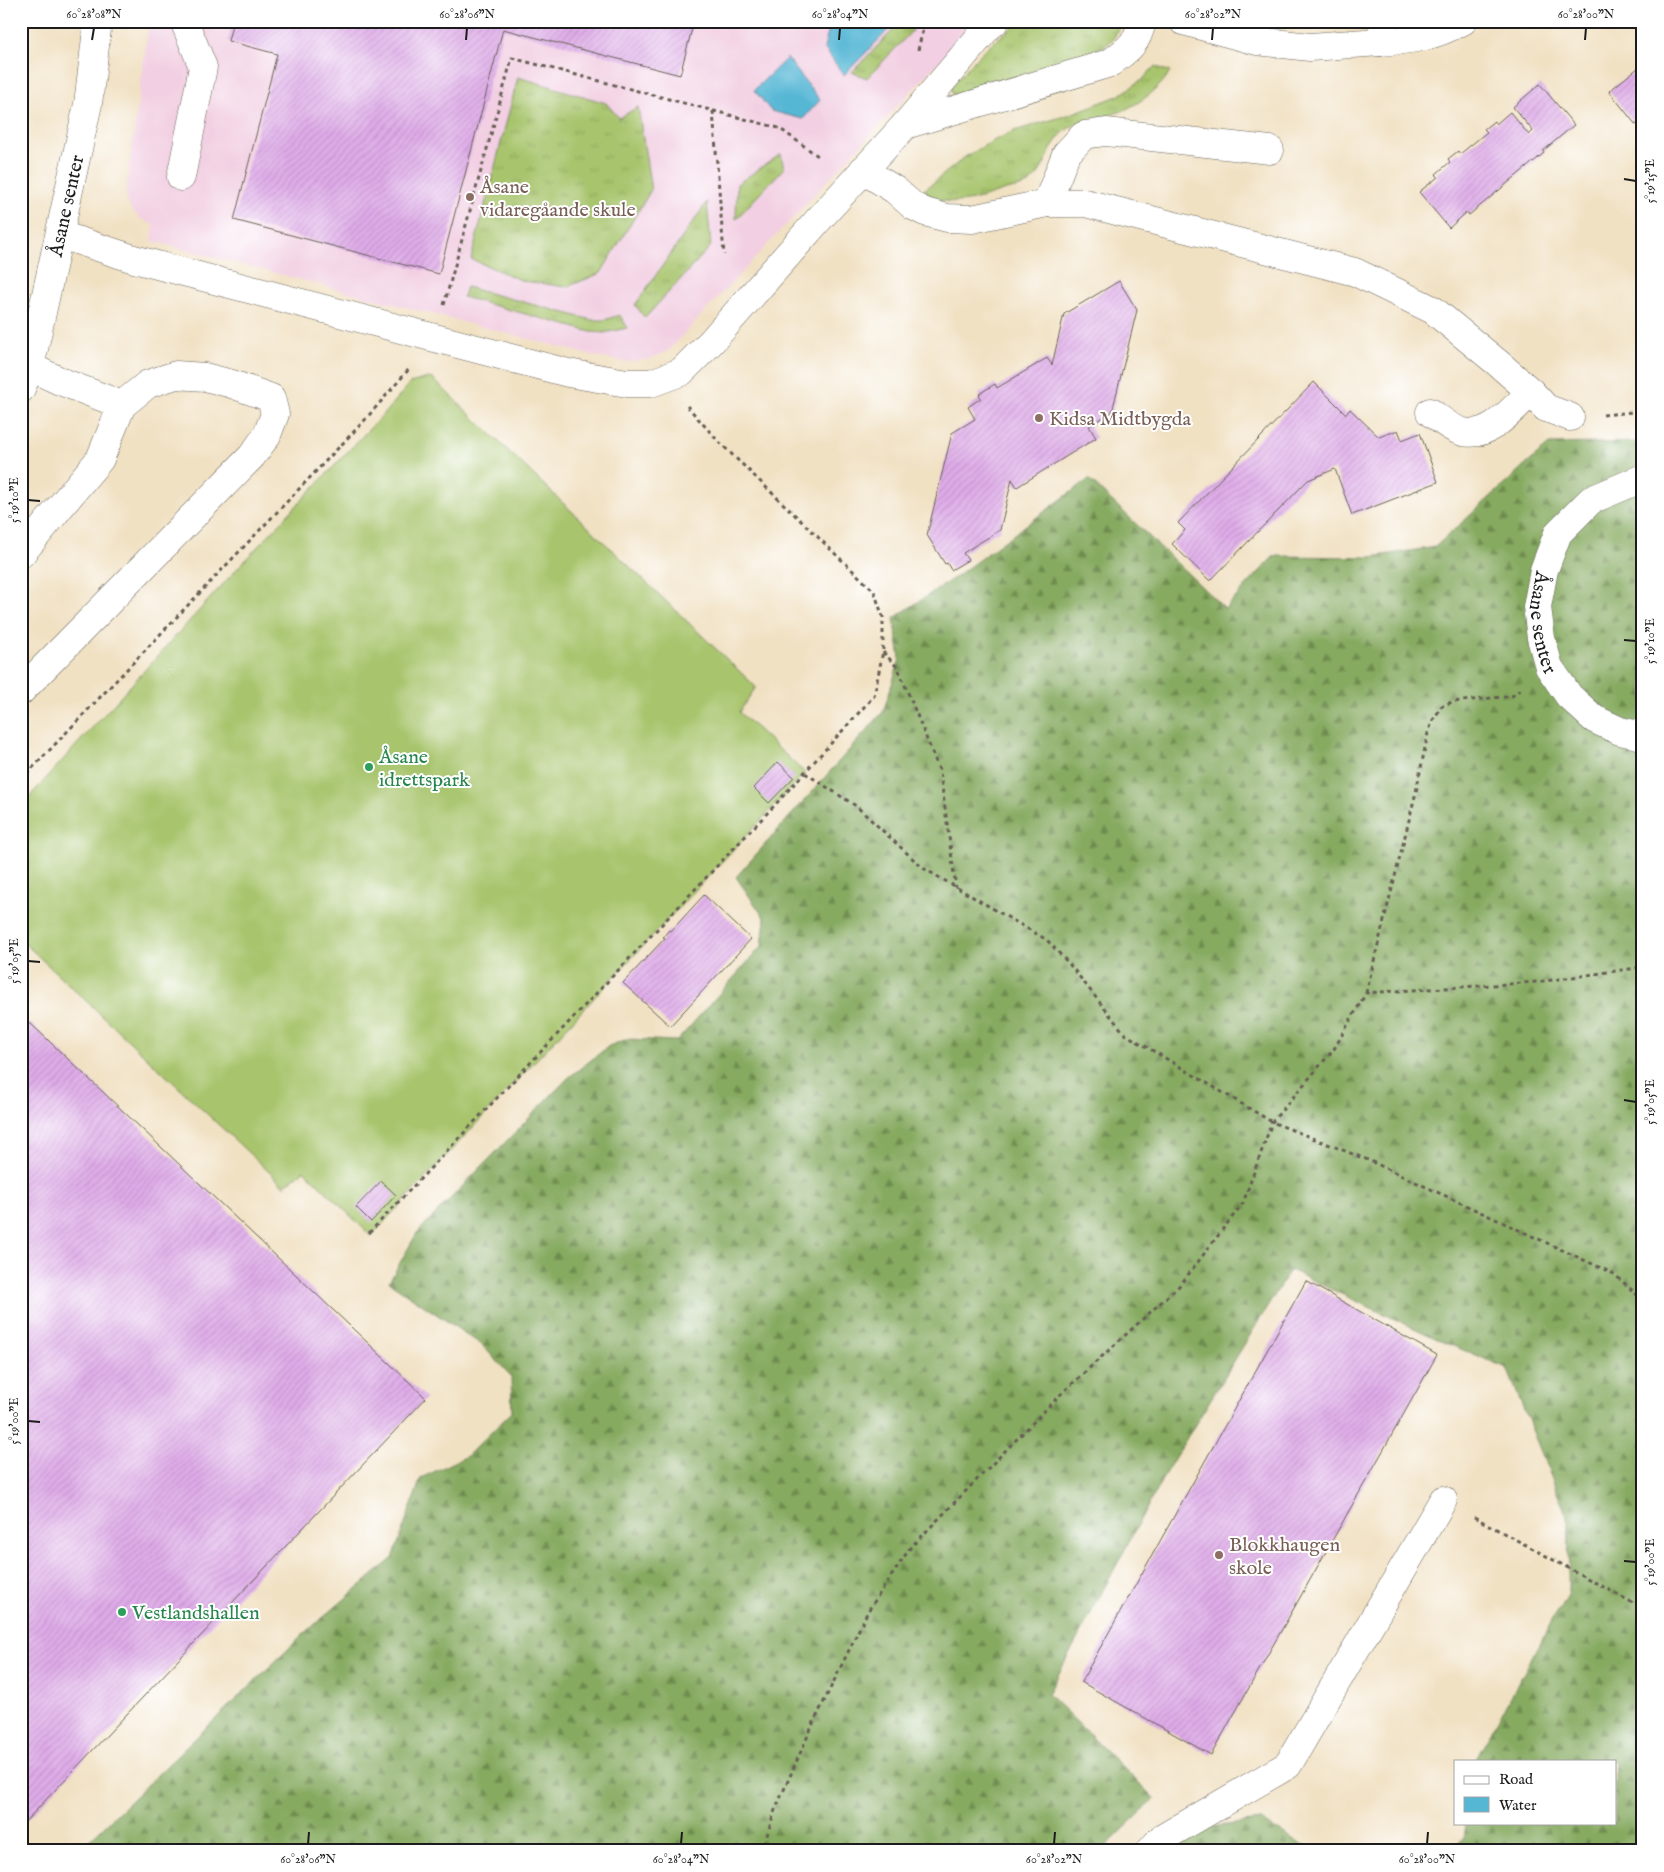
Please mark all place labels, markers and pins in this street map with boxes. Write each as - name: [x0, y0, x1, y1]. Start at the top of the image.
- place label: Åsane vidaregåande skule: [479, 175, 636, 223]
- marker: Åsane vidaregåande skule: [464, 191, 476, 203]
- place label: Kidsa Midtbygda: [1049, 407, 1191, 432]
- marker: Kidsa Midtbygda: [1033, 412, 1045, 424]
- place label: Åsane idrettspark: [378, 745, 470, 793]
- marker: Åsane idrettspark: [363, 761, 375, 773]
- place label: Blokkhaugen skole: [1229, 1533, 1340, 1581]
- marker: Blokkhaugen skole: [1213, 1549, 1225, 1561]
- place label: Vestlandshallen: [131, 1601, 260, 1626]
- marker: Vestlandshallen: [116, 1606, 128, 1618]

